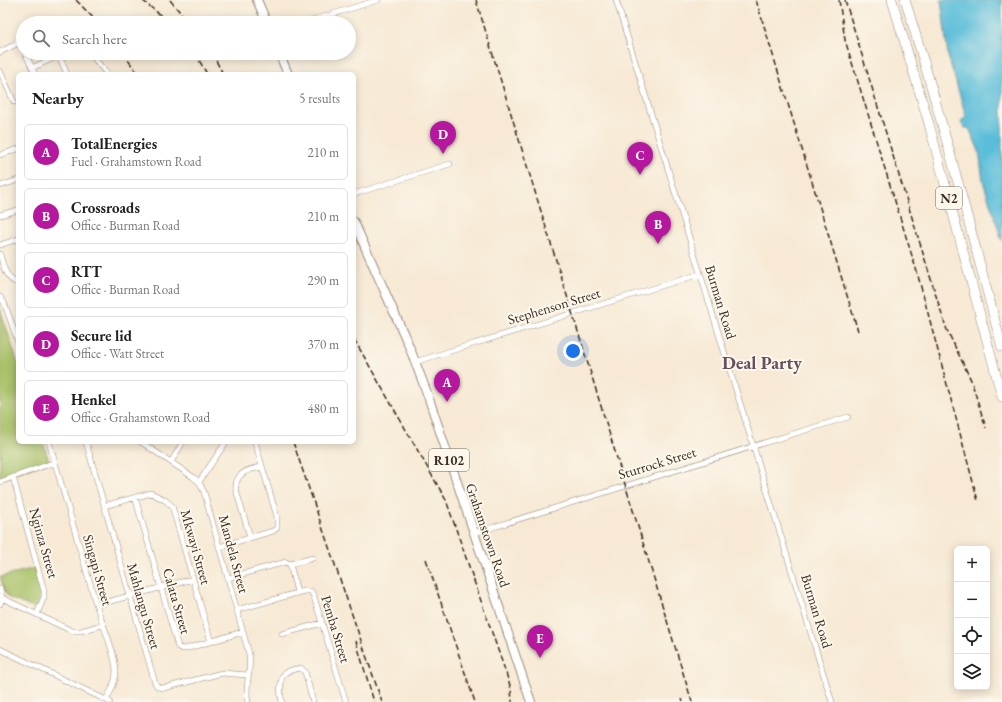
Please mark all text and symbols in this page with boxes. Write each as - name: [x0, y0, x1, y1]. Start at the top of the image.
- search box: [16, 16, 356, 60]
- icon: search: [30, 27, 52, 49]
- text: Search here: [62, 29, 127, 48]
- text: Nearby: [32, 87, 84, 109]
- text: 5 results: [299, 90, 340, 107]
- pin: D: [430, 121, 456, 154]
- text: TotalEnergies: [71, 134, 157, 153]
- pin: C: [627, 142, 653, 175]
- text: A: [41, 144, 51, 161]
- text: 210 m: [308, 144, 339, 161]
- text: Fuel · Grahamstown Road: [71, 153, 202, 170]
- road number: N2: [936, 187, 962, 209]
- text: Crossroads: [71, 198, 140, 217]
- text: B: [42, 208, 50, 225]
- text: 210 m: [308, 208, 339, 225]
- pin: B: [645, 211, 671, 244]
- text: Office · Burman Road: [71, 217, 180, 234]
- text: RTT: [71, 262, 102, 281]
- street label: Burman Road: [701, 263, 741, 342]
- text: C: [41, 272, 51, 289]
- text: 290 m: [308, 272, 339, 289]
- text: Office · Burman Road: [71, 281, 180, 298]
- street label: Stephenson Street: [506, 283, 603, 329]
- text: Secure lid: [71, 326, 132, 345]
- text: D: [41, 336, 51, 353]
- text: 370 m: [308, 336, 339, 353]
- your location: [563, 341, 583, 361]
- text: Office · Watt Street: [71, 345, 164, 362]
- district label: Deal Party: [722, 351, 802, 374]
- pin: A: [434, 369, 460, 402]
- text: Henkel: [71, 390, 116, 409]
- text: E: [42, 400, 50, 417]
- text: 480 m: [308, 400, 339, 417]
- text: Office · Grahamstown Road: [71, 409, 210, 426]
- street label: Sturrock Street: [616, 442, 699, 483]
- road number: R102: [429, 449, 469, 471]
- street label: Grahamstown Road: [462, 481, 515, 590]
- street label: Nginza Street: [25, 506, 63, 581]
- street label: Mkwayi Street: [177, 507, 215, 587]
- street label: Mandela Street: [215, 513, 253, 596]
- street label: Singapi Street: [79, 532, 117, 608]
- map controls: [954, 546, 990, 690]
- button: +: [954, 546, 990, 582]
- street label: Mahlangu Street: [123, 561, 165, 652]
- street label: Calata Street: [159, 566, 195, 637]
- street label: Burman Road: [797, 572, 837, 651]
- button: −: [954, 582, 990, 618]
- street label: Pemba Street: [317, 593, 355, 665]
- button: locate: [954, 618, 990, 654]
- pin: E: [527, 625, 553, 658]
- button: layers: [954, 654, 990, 690]

